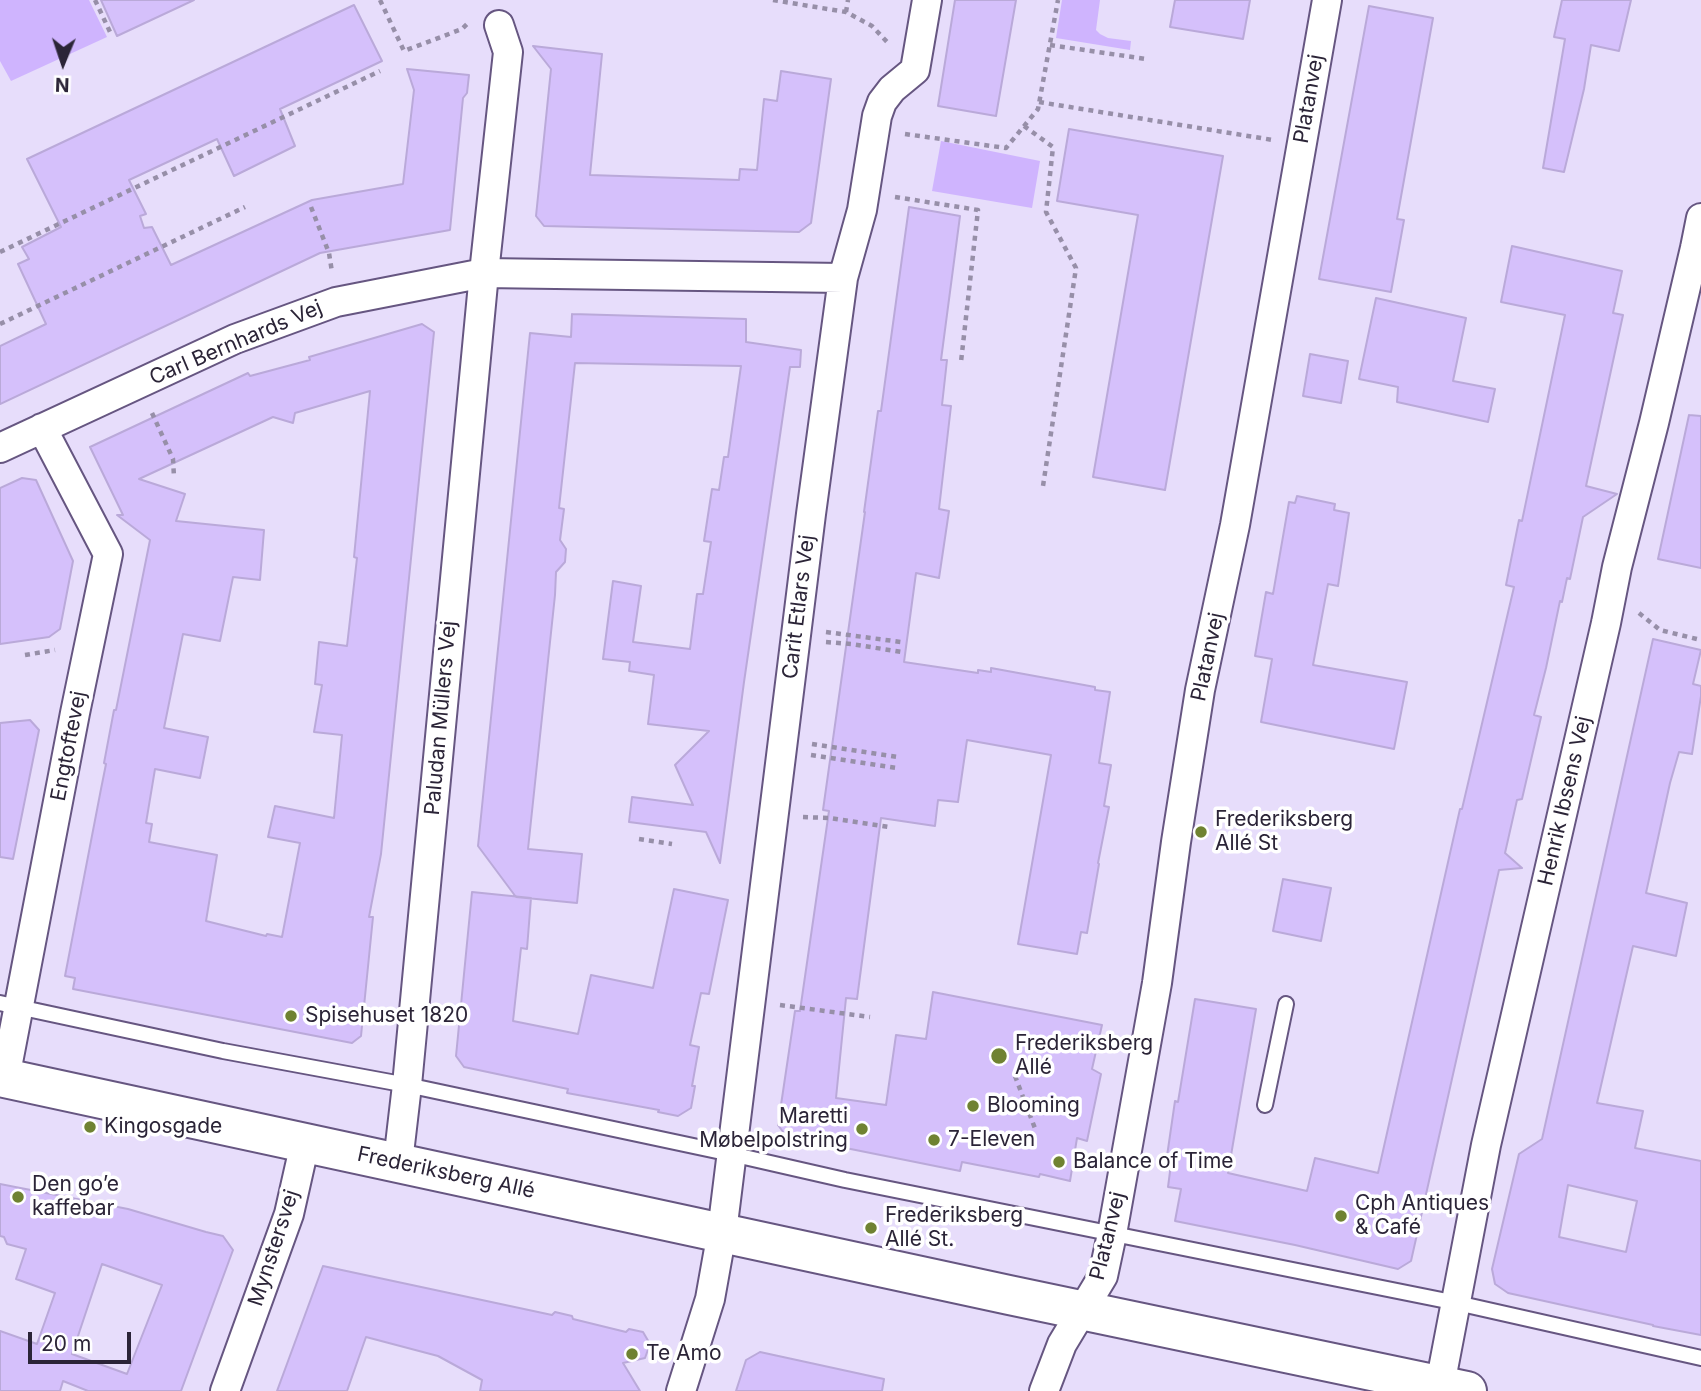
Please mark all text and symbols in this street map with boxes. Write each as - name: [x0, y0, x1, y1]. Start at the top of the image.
- north arrow: [28, 28, 98, 98]
- street label: Platanvej: [1289, 53, 1329, 145]
- text: N: [55, 73, 70, 96]
- street label: Carl Bernhards Vej: [146, 295, 326, 391]
- street label: Carit Etlars Vej: [778, 533, 820, 681]
- street label: Platanvej: [1186, 610, 1230, 704]
- street label: Paludan Müllers Vej: [420, 620, 462, 816]
- street label: Engtoftevej: [46, 689, 92, 803]
- street label: Henrik Ibsens Vej: [1533, 714, 1597, 888]
- place label: Frederiksberg Allé St: [1215, 807, 1353, 857]
- marker: Frederiksberg Allé St: [1193, 824, 1209, 840]
- place label: Spisehuset 1820: [305, 1003, 468, 1029]
- marker: Spisehuset 1820: [283, 1008, 299, 1024]
- place label: Frederiksberg Allé: [1015, 1031, 1153, 1081]
- marker: Frederiksberg Allé: [989, 1046, 1009, 1066]
- place label: Blooming: [987, 1093, 1080, 1119]
- marker: Blooming: [965, 1098, 981, 1114]
- place label: Maretti Møbelpolstring: [699, 1104, 848, 1154]
- place label: Kingosgade: [104, 1114, 222, 1140]
- marker: Kingosgade: [82, 1119, 98, 1135]
- marker: Maretti Møbelpolstring: [854, 1121, 870, 1137]
- place label: 7-Eleven: [948, 1127, 1035, 1153]
- marker: 7-Eleven: [926, 1132, 942, 1148]
- street label: Frederiksberg Allé: [355, 1142, 537, 1204]
- place label: Balance of Time: [1073, 1149, 1234, 1175]
- marker: Balance of Time: [1051, 1154, 1067, 1170]
- place label: Den go’e kaffebar: [32, 1172, 119, 1222]
- street label: Mynstersvej: [243, 1187, 305, 1309]
- marker: Den go’e kaffebar: [10, 1189, 26, 1205]
- street label: Platanvej: [1085, 1189, 1131, 1283]
- place label: Cph Antiques & Café: [1355, 1191, 1489, 1241]
- place label: Frederiksberg Allé St.: [885, 1203, 1023, 1253]
- marker: Cph Antiques & Café: [1333, 1208, 1349, 1224]
- marker: Frederiksberg Allé St.: [863, 1220, 879, 1236]
- scale bar: [32, 1318, 135, 1362]
- text: 20 m: [41, 1331, 91, 1356]
- place label: Te Amo: [646, 1341, 722, 1367]
- marker: Te Amo: [624, 1346, 640, 1362]

